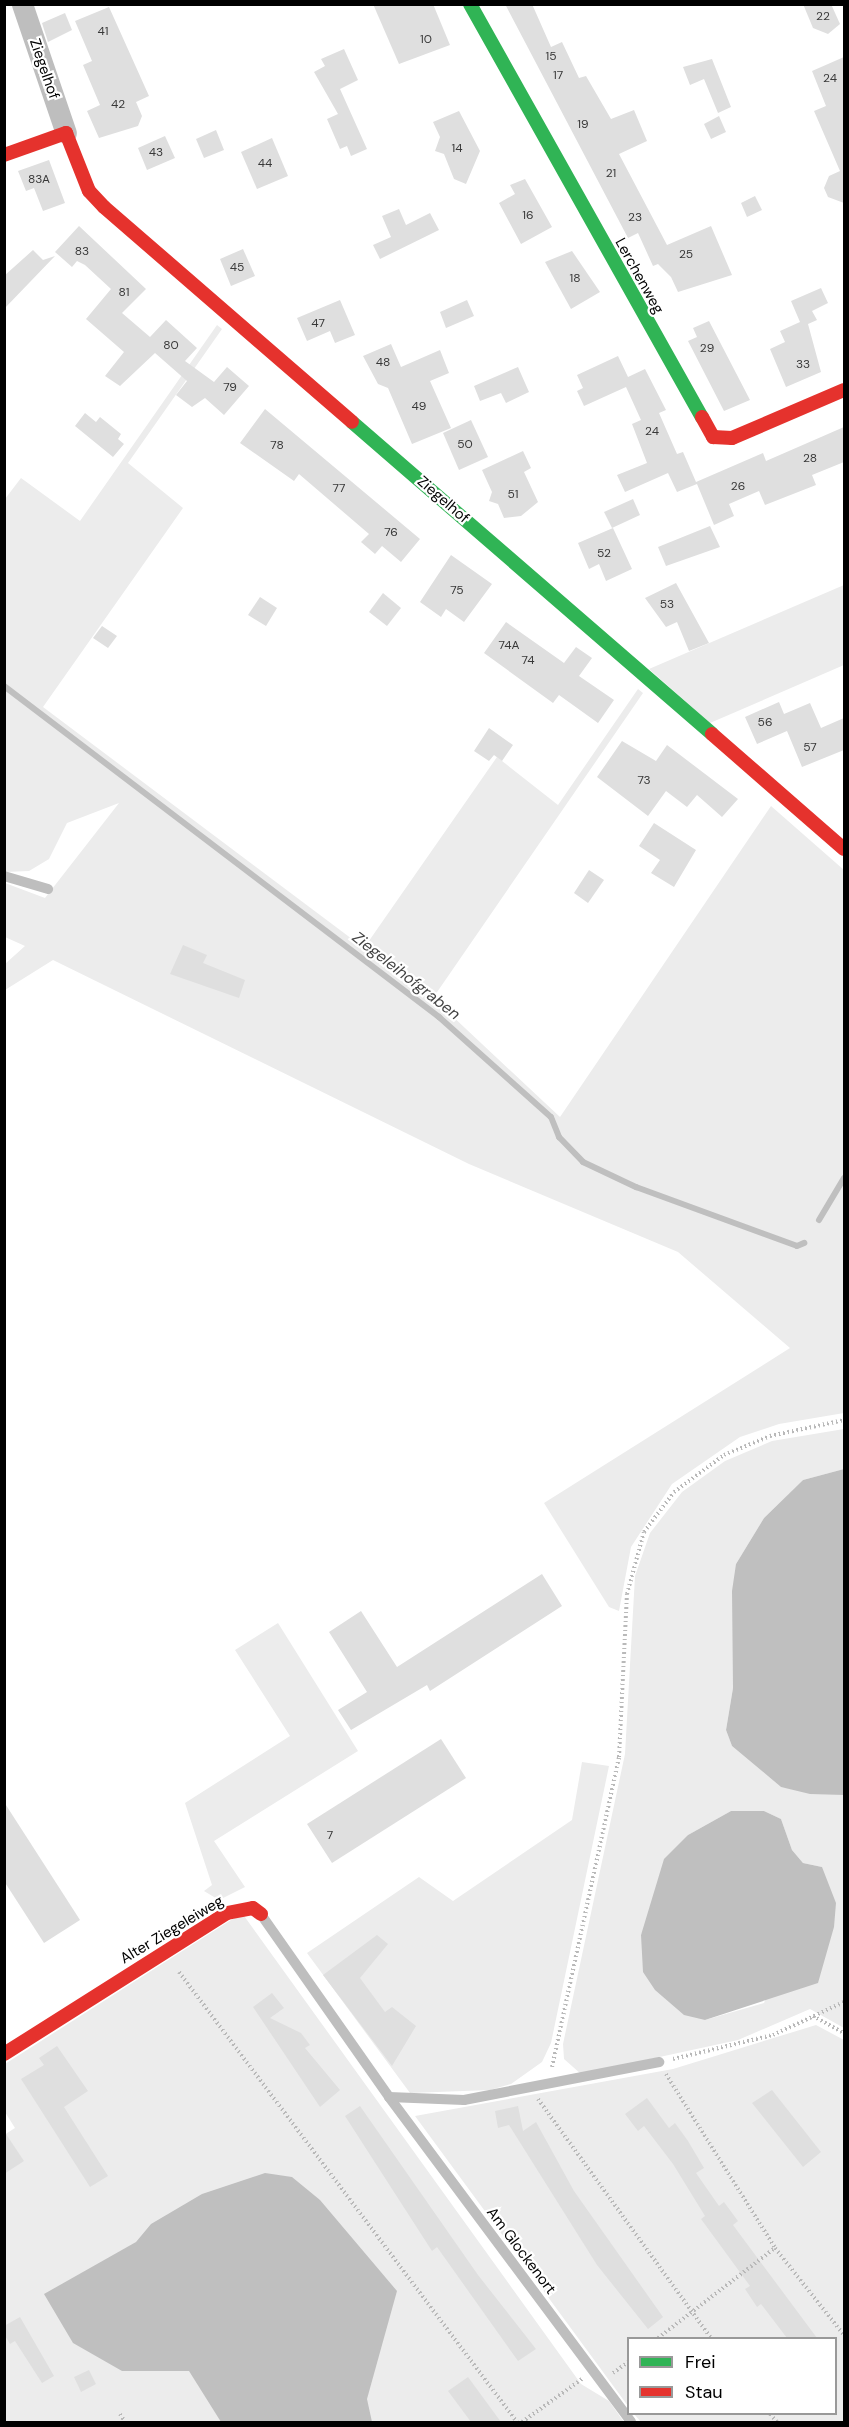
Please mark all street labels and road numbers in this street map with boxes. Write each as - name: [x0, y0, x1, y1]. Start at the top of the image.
- street label: Ziegelhof: [25, 36, 63, 102]
- street label: Lerchenweg: [611, 235, 667, 317]
- street label: Ziegelhof: [413, 473, 473, 527]
- street label: Alter Ziegeleiweg: [117, 1892, 227, 1968]
- street label: Am Glockenort: [483, 2204, 559, 2298]

